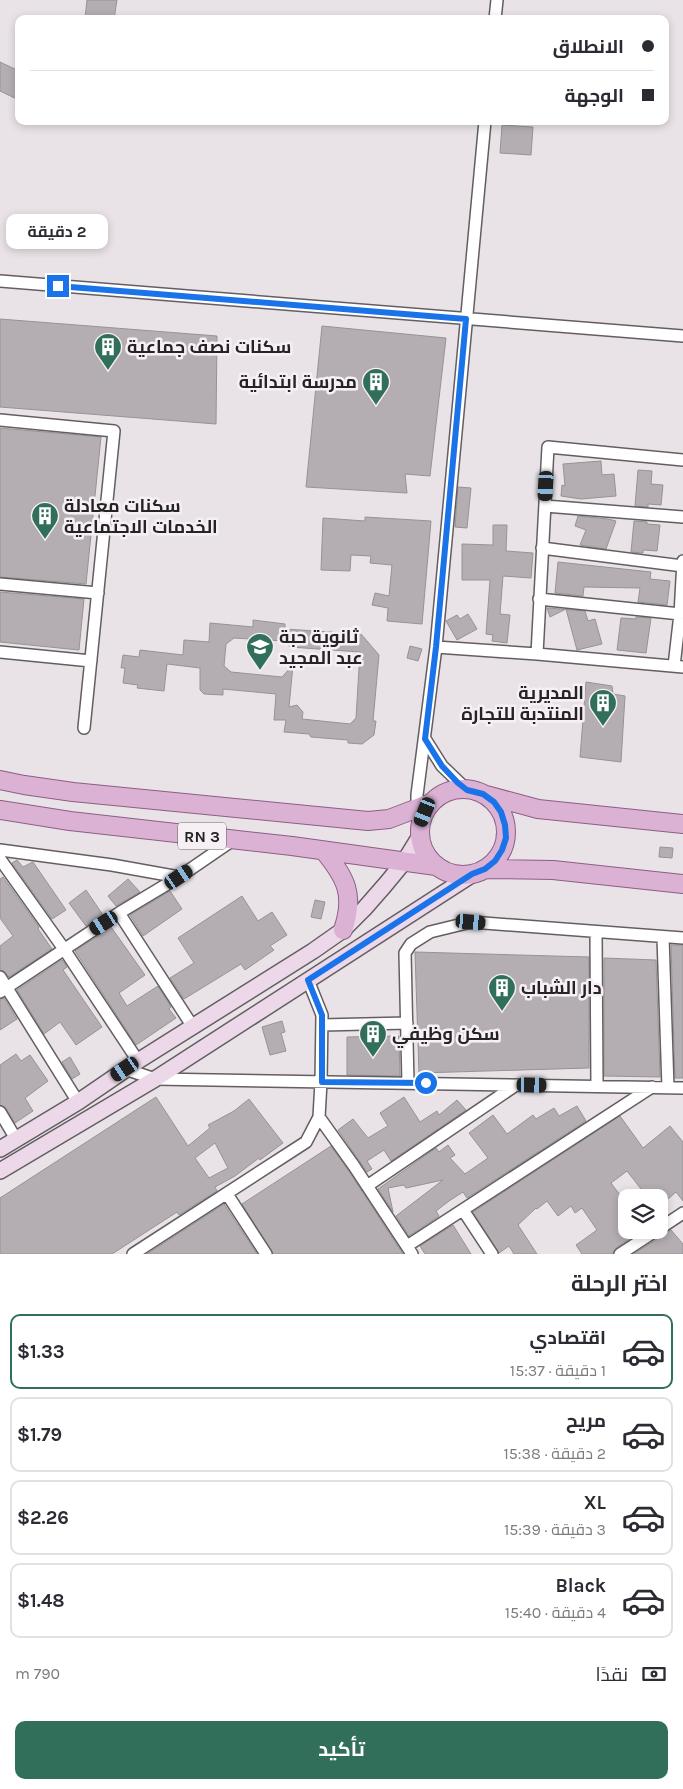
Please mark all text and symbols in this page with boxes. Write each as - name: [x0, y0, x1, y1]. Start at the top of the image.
- text: الانطلاق: [553, 36, 624, 58]
- text: الوجهة: [564, 85, 624, 107]
- callout: 2 دقيقة: [7, 214, 109, 248]
- text: 2 دقيقة: [28, 222, 86, 241]
- route end: [47, 275, 69, 297]
- building icon: سكنات نصف جماعية: [93, 332, 123, 371]
- place label: سكنات نصف جماعية: [127, 336, 291, 358]
- building icon: مدرسة ابتدائية: [361, 367, 391, 406]
- place label: مدرسة ابتدائية: [239, 371, 357, 393]
- car: [537, 471, 554, 501]
- place label: سكنات معادلة الخدمات الاجتماعية: [64, 495, 218, 538]
- building icon: سكنات معادلة الخدمات الاجتماعية: [30, 501, 60, 540]
- place label: ثانوية حبة عبد المجيد: [279, 626, 363, 669]
- school or university icon: ثانوية حبة عبد المجيد: [245, 632, 275, 671]
- place label: المديرية المنتدبة للتجارة: [461, 682, 584, 725]
- building icon: المديرية المنتدبة للتجارة: [588, 688, 618, 727]
- car: [412, 795, 437, 829]
- road number: RN 3: [178, 822, 226, 849]
- car: [162, 862, 195, 892]
- car: [87, 909, 120, 937]
- car: [455, 913, 486, 931]
- building icon: دار الشباب: [487, 973, 517, 1012]
- place label: دار الشباب: [521, 977, 602, 999]
- building icon: سكن وظيفي: [358, 1019, 388, 1058]
- place label: سكن وظيفي: [392, 1023, 500, 1049]
- car: [108, 1054, 141, 1084]
- route start: [415, 1072, 437, 1094]
- car: [516, 1077, 547, 1093]
- map controls: [618, 1189, 668, 1239]
- button: layers: [618, 1189, 668, 1239]
- text: اختر الرحلة: [571, 1271, 668, 1297]
- text: اقتصادي: [530, 1327, 606, 1349]
- icon: car: [621, 1329, 666, 1374]
- text: $1.33: [17, 1341, 65, 1363]
- text: 1 دقيقة · 15:37: [510, 1361, 606, 1380]
- text: مريح: [566, 1410, 606, 1432]
- icon: car: [621, 1412, 666, 1457]
- text: $1.79: [17, 1424, 62, 1446]
- text: 2 دقيقة · 15:38: [504, 1444, 606, 1463]
- text: XL: [584, 1492, 606, 1514]
- icon: car: [621, 1495, 666, 1540]
- text: $2.26: [17, 1507, 69, 1529]
- text: 3 دقيقة · 15:39: [504, 1520, 606, 1539]
- text: Black: [555, 1575, 606, 1597]
- icon: car: [621, 1578, 666, 1623]
- text: $1.48: [17, 1590, 65, 1612]
- text: 4 دقيقة · 15:40: [505, 1603, 606, 1622]
- icon: cash: [640, 1660, 668, 1688]
- text: 790 m: [15, 1664, 60, 1683]
- text: نقدًا: [596, 1664, 628, 1686]
- button: تأكيد: [15, 1721, 668, 1779]

